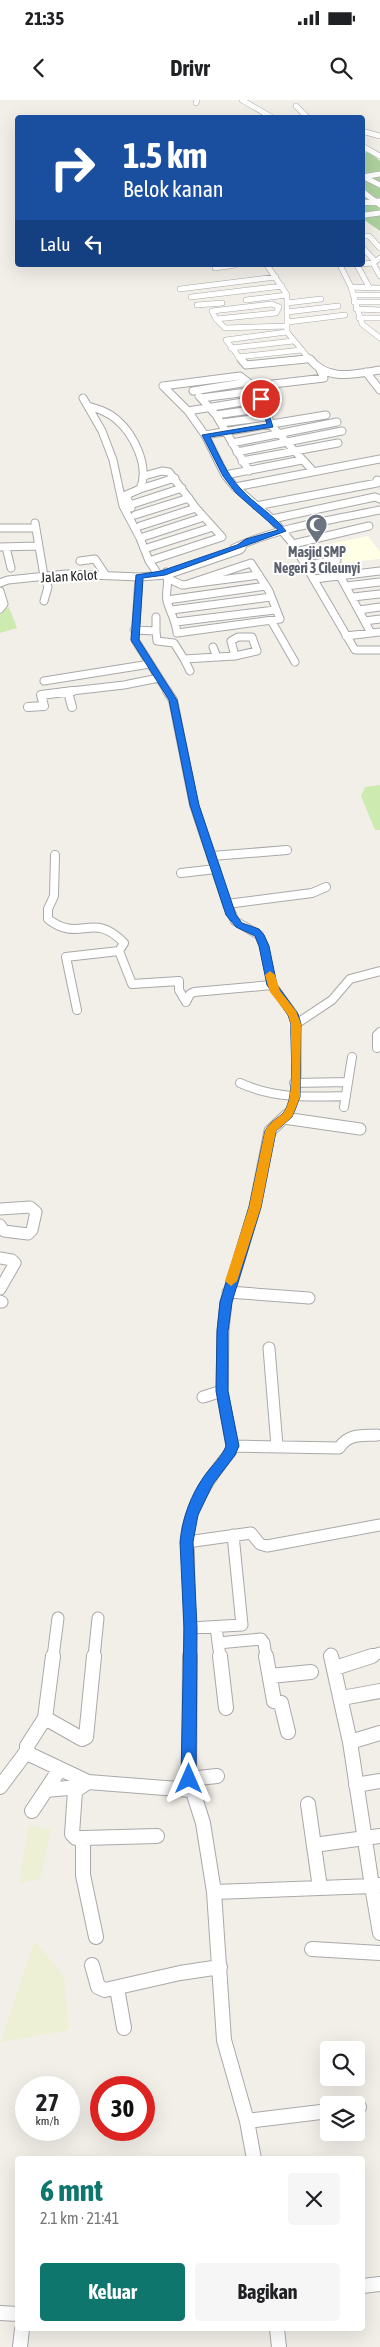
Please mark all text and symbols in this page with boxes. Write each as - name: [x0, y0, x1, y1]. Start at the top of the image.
- text: 21:35: [25, 7, 64, 29]
- icon: back: [25, 54, 53, 82]
- icon: search: [327, 54, 355, 82]
- text: Drivr: [170, 55, 210, 81]
- icon: right: [40, 135, 105, 200]
- text: 1.5 km: [123, 135, 208, 175]
- text: Belok kanan: [123, 176, 224, 202]
- icon: left: [80, 230, 108, 258]
- text: Lalu: [40, 233, 70, 255]
- pin: [240, 378, 282, 420]
- icon: arrive: [247, 385, 275, 413]
- mosque icon: Masjid SMP Negeri 3 Cileunyi: [305, 512, 329, 543]
- place label: Masjid SMP Negeri 3 Cileunyi: [274, 544, 360, 576]
- street label: Jalan Kolot: [40, 567, 98, 585]
- position arrow: [162, 1752, 214, 1804]
- map controls: [320, 2041, 365, 2141]
- button: search: [320, 2041, 365, 2086]
- speed limit sign: 30: [90, 2076, 155, 2141]
- text: 27: [36, 2088, 59, 2116]
- button: layers: [320, 2096, 365, 2141]
- text: km/h: [36, 2114, 59, 2128]
- text: 6 mnt: [40, 2173, 103, 2207]
- button: close: [288, 2173, 340, 2225]
- text: 2.1 km · 21:41: [40, 2209, 119, 2227]
- button: Keluar: [40, 2263, 185, 2321]
- button: Bagikan: [195, 2263, 340, 2321]

